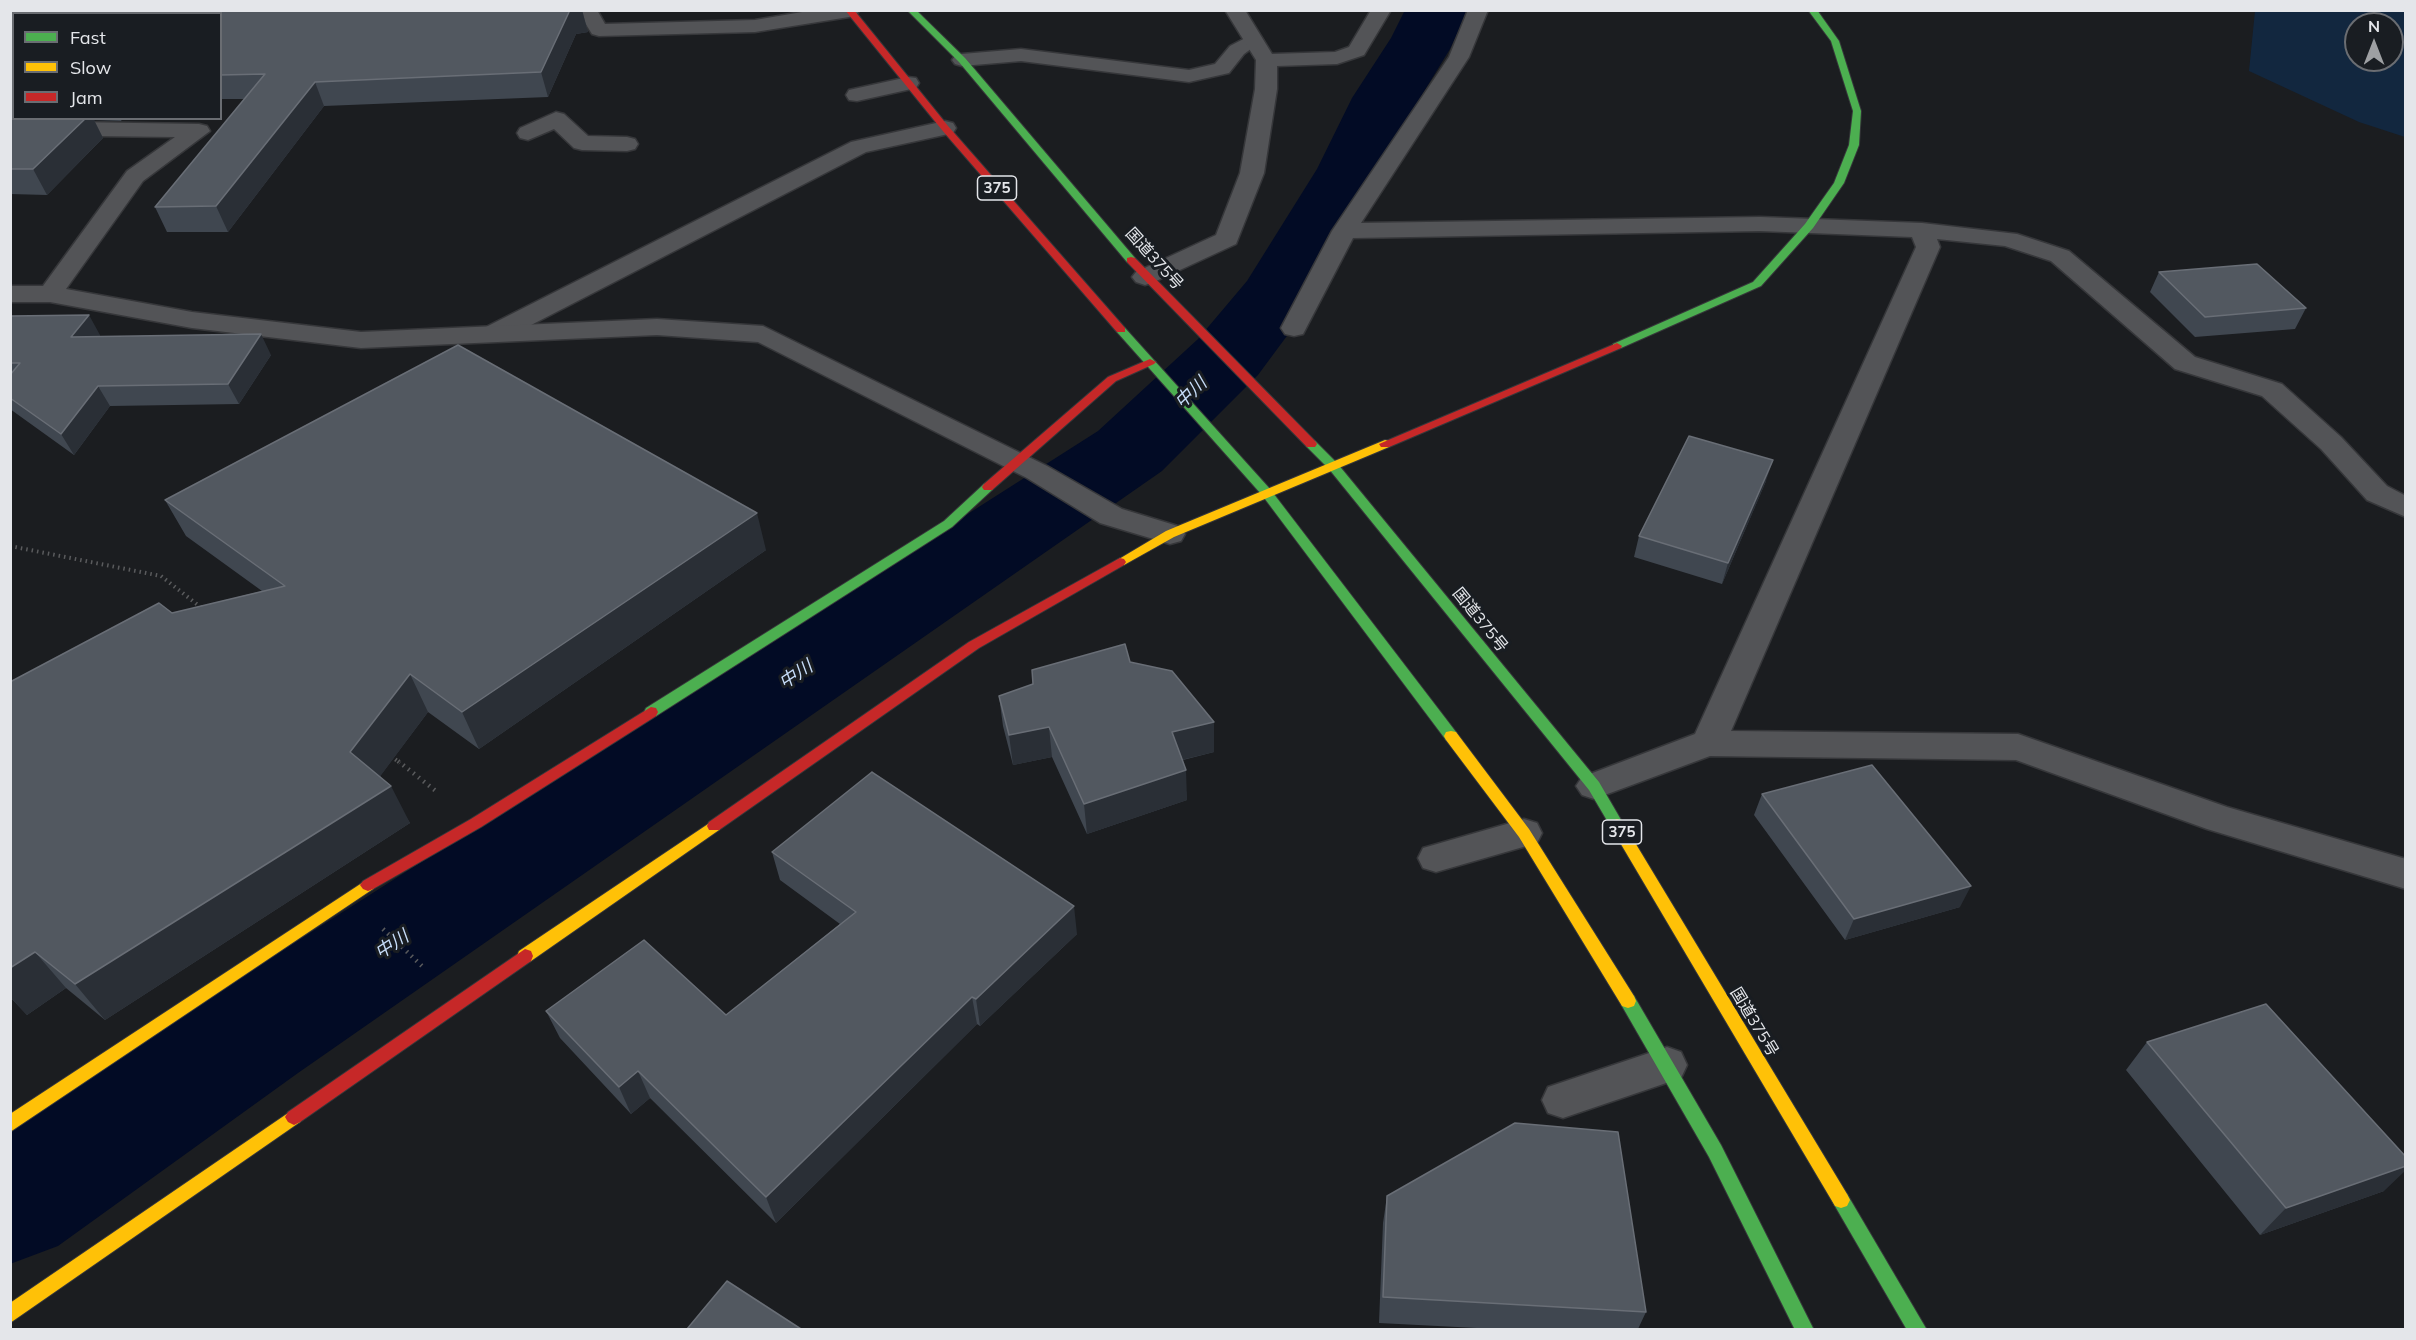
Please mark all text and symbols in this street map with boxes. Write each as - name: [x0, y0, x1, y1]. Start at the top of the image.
- legend: [12, 12, 222, 120]
- north arrow: [2344, 12, 2404, 72]
- text: N: [2368, 16, 2380, 36]
- text: Fast: [70, 26, 106, 49]
- text: Slow: [70, 56, 111, 79]
- text: Jam: [70, 86, 103, 109]
- road number: 375: [978, 176, 1016, 200]
- street label: 国道375号: [1121, 224, 1187, 294]
- water label: 中川: [1171, 373, 1211, 413]
- street label: 国道375号: [1448, 584, 1512, 656]
- water label: 中川: [775, 656, 817, 694]
- road number: 375: [1602, 820, 1642, 844]
- water label: 中川: [371, 926, 413, 964]
- street label: 国道375号: [1726, 984, 1782, 1060]

